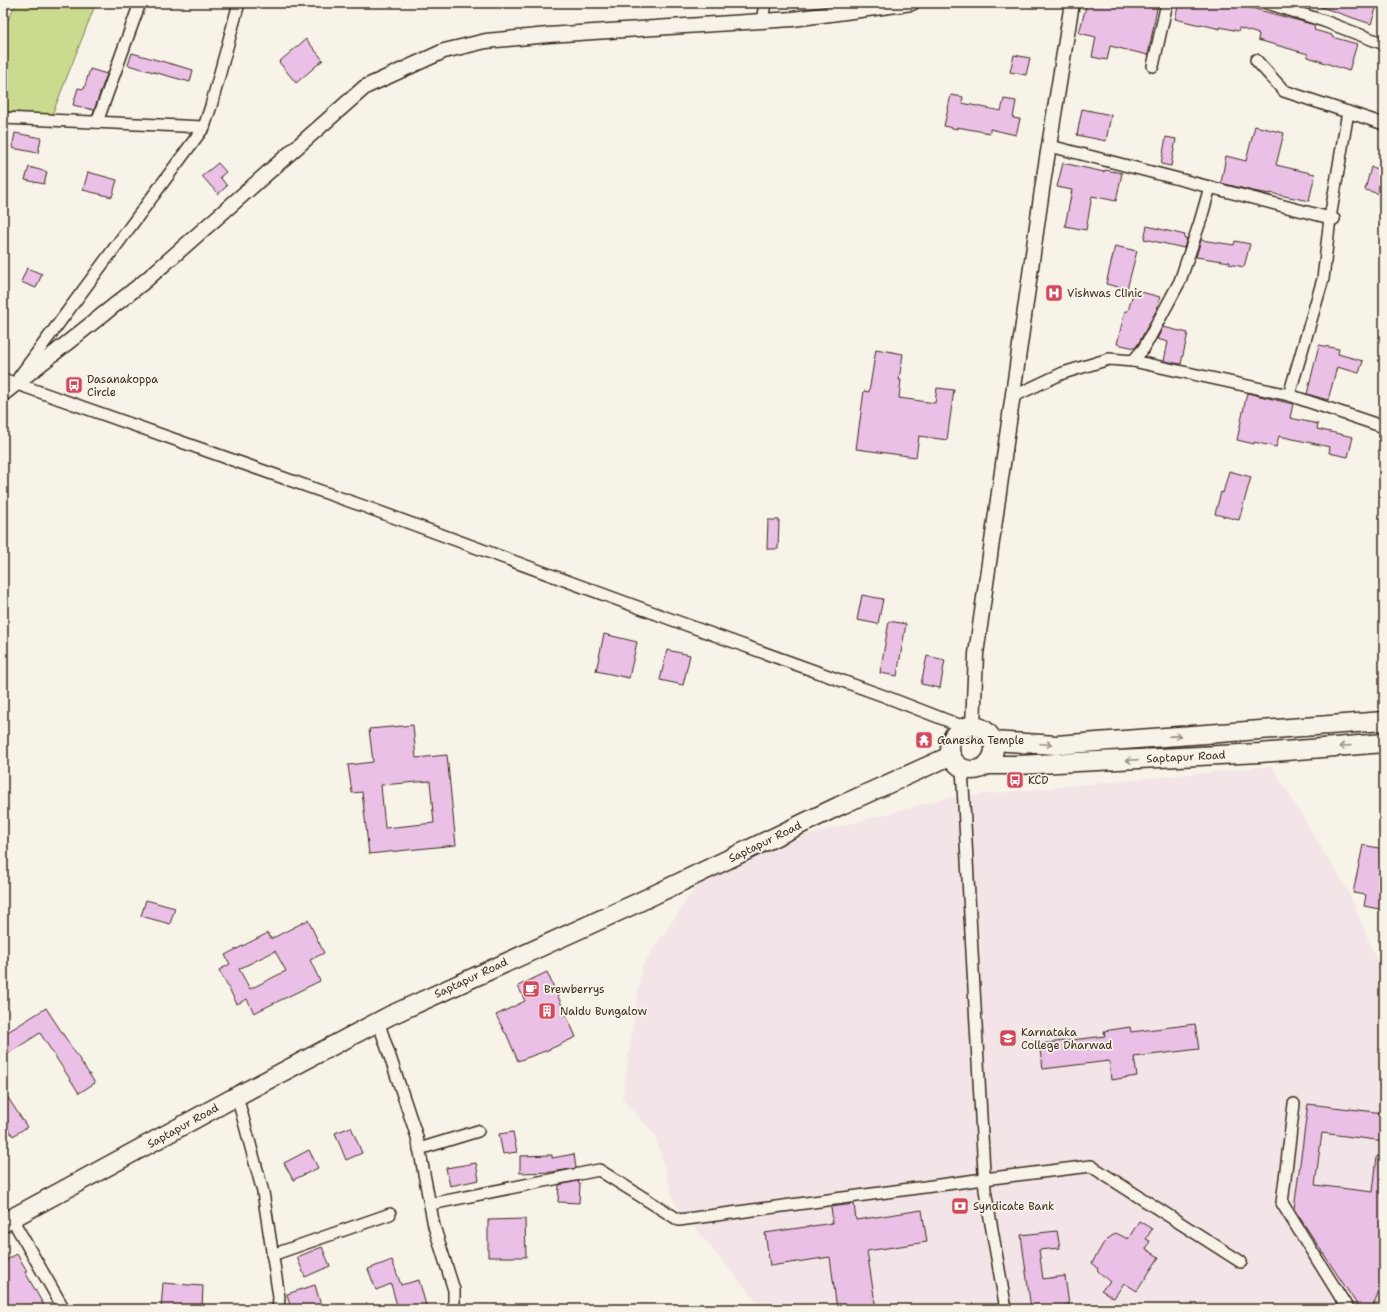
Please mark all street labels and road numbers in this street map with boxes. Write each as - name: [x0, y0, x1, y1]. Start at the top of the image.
- street label: Saptapur Road: [1146, 747, 1226, 767]
- street label: Saptapur Road: [726, 818, 804, 866]
- street label: Saptapur Road: [432, 954, 510, 1002]
- street label: Saptapur Road: [145, 1100, 221, 1152]

